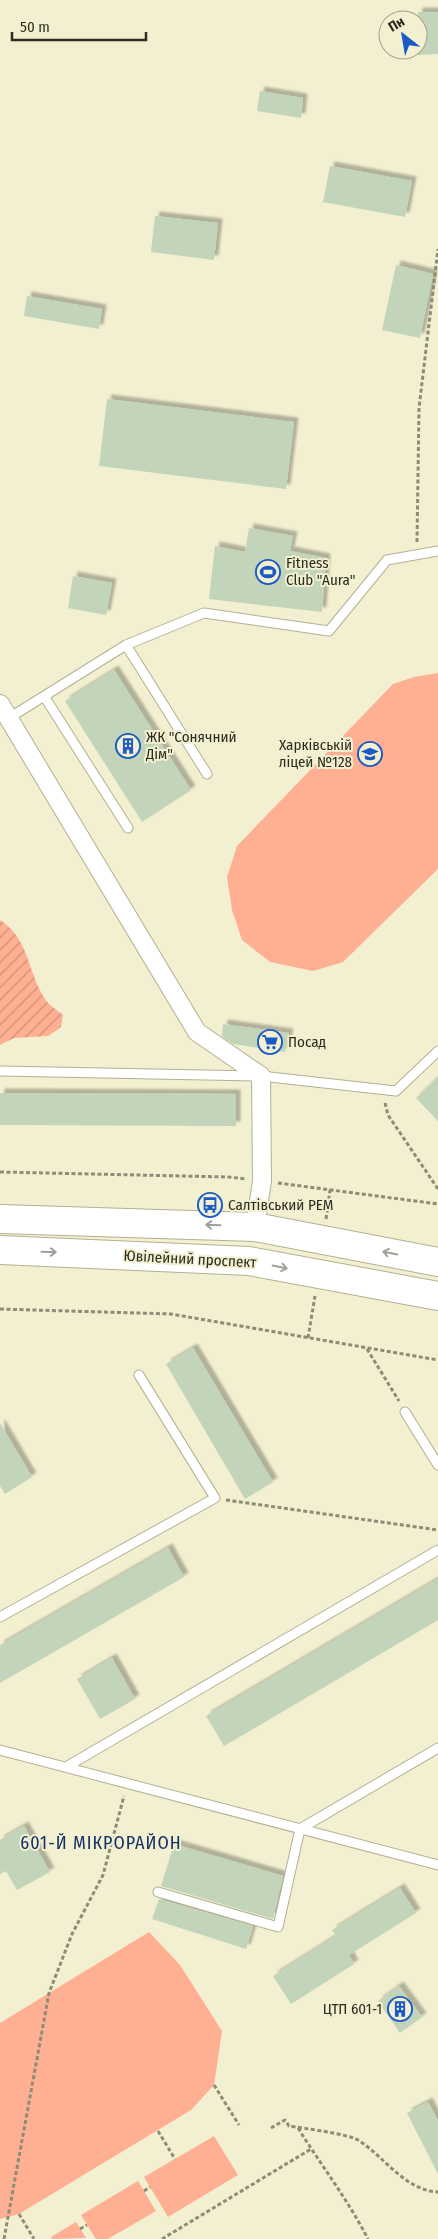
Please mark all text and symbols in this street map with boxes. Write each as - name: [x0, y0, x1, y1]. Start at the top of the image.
- scale bar: [12, 10, 146, 42]
- north arrow: [378, 10, 428, 60]
- text: Пн: [385, 13, 408, 36]
- text: 50 m: [20, 18, 50, 36]
- place label: Fitness Club "Aura": [286, 554, 355, 589]
- sports icon: Fitness Club "Aura": [255, 559, 281, 585]
- place label: ЖК "Сонячний Дім": [145, 728, 237, 763]
- building icon: ЖК "Сонячний Дім": [115, 733, 141, 759]
- place label: Харківській ліцей №128: [279, 736, 352, 771]
- school or university icon: Харківській ліцей №128: [357, 741, 383, 767]
- supermarket icon: Посад: [257, 1029, 283, 1055]
- place label: Посад: [288, 1033, 326, 1051]
- bus stop icon: Салтівський РЕМ: [197, 1192, 223, 1218]
- place label: Салтівський РЕМ: [228, 1196, 333, 1214]
- one-way arrow: [205, 1220, 221, 1230]
- street label: Ювілейний проспект: [123, 1247, 258, 1272]
- one-way arrow: [383, 1247, 399, 1257]
- one-way arrow: [40, 1248, 56, 1257]
- one-way arrow: [272, 1263, 288, 1272]
- district label: 601-Й МІКРОРАЙОН: [20, 1832, 182, 1854]
- building icon: ЦТП 601-1: [387, 1996, 413, 2022]
- place label: ЦТП 601-1: [323, 2000, 382, 2018]

